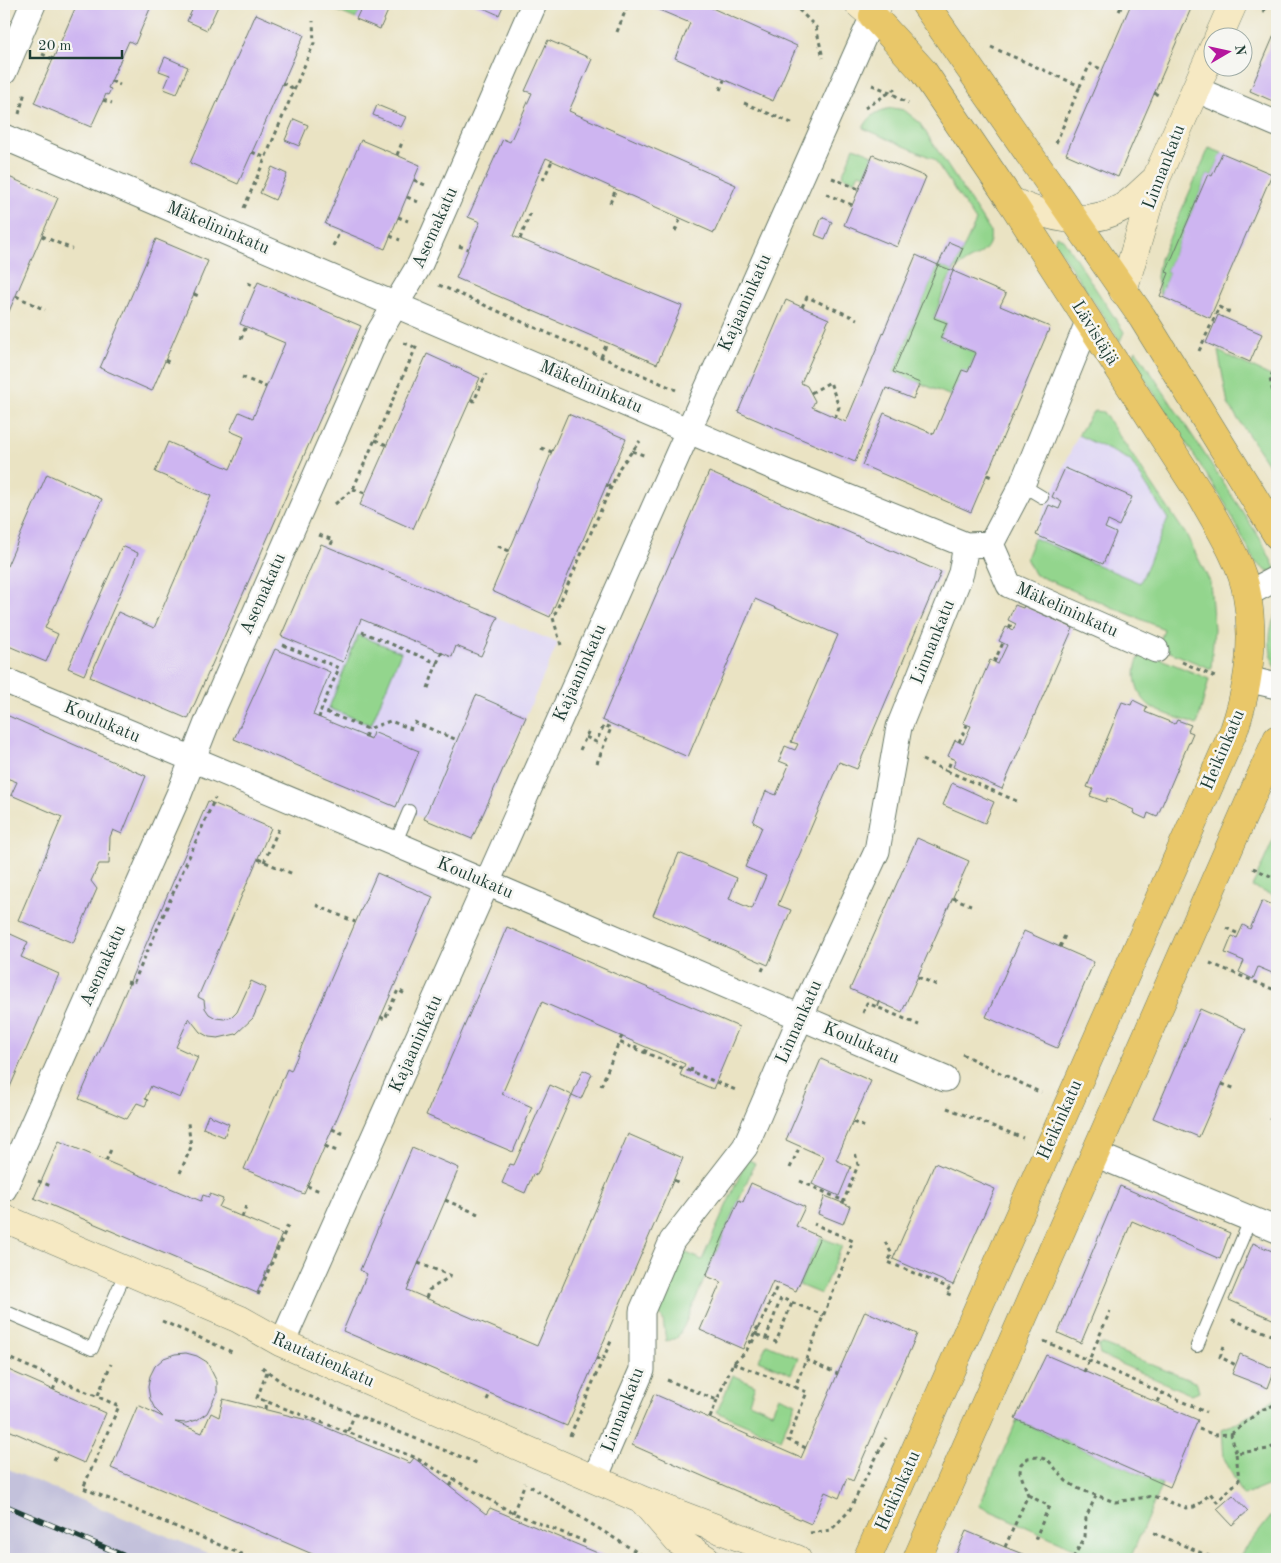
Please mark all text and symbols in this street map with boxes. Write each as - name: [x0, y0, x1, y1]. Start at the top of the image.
- scale bar: [30, 28, 122, 60]
- north arrow: [1204, 28, 1254, 78]
- text: 20 m: [38, 39, 72, 54]
- text: N: [1232, 44, 1248, 57]
- street label: Linnankatu: [1140, 122, 1189, 212]
- street label: Asemakatu: [409, 184, 461, 271]
- street label: Mäkelininkatu: [164, 198, 272, 258]
- street label: Kajaaninkatu: [716, 251, 775, 354]
- street label: Lävistäjä: [1068, 298, 1122, 369]
- street label: Mäkelininkatu: [537, 357, 645, 417]
- street label: Asemakatu: [237, 550, 289, 637]
- street label: Mäkelininkatu: [1013, 579, 1121, 641]
- street label: Linnankatu: [908, 597, 958, 687]
- street label: Kajaaninkatu: [551, 621, 610, 724]
- street label: Koulukatu: [61, 698, 143, 746]
- street label: Heikinkatu: [1198, 707, 1248, 793]
- street label: Koulukatu: [434, 854, 516, 902]
- street label: Asemakatu: [77, 922, 129, 1009]
- street label: Linnankatu: [773, 977, 826, 1066]
- street label: Kajaaninkatu: [387, 992, 446, 1095]
- street label: Koulukatu: [820, 1019, 902, 1067]
- street label: Heikinkatu: [1034, 1077, 1086, 1163]
- street label: Rautatienkatu: [269, 1329, 377, 1391]
- street label: Linnankatu: [599, 1365, 648, 1455]
- street label: Heikinkatu: [872, 1448, 924, 1534]

